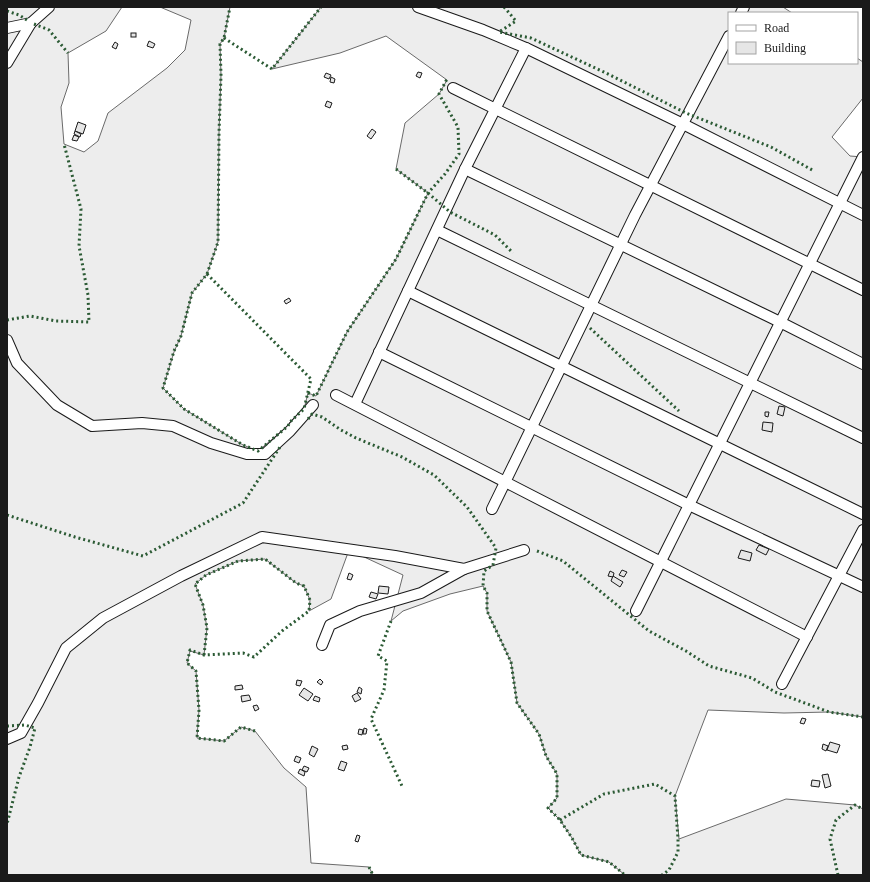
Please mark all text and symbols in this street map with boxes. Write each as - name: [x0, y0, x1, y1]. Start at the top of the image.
- legend: [728, 12, 858, 64]
- text: Road: [764, 21, 789, 35]
- text: Building: [764, 41, 806, 55]

